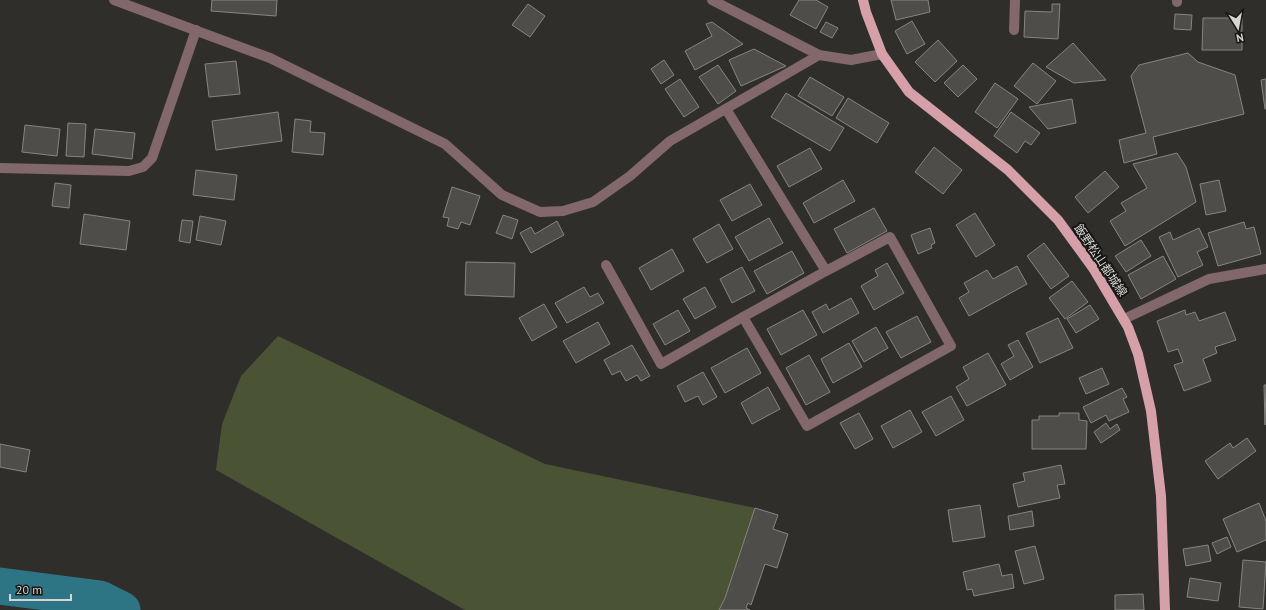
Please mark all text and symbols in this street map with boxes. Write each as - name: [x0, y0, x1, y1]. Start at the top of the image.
- north arrow: [1218, 8, 1258, 48]
- text: N: [1235, 30, 1245, 45]
- street label: 飯野松山都城線: [1071, 221, 1131, 299]
- scale bar: [10, 576, 71, 602]
- text: 20 m: [16, 582, 42, 597]

